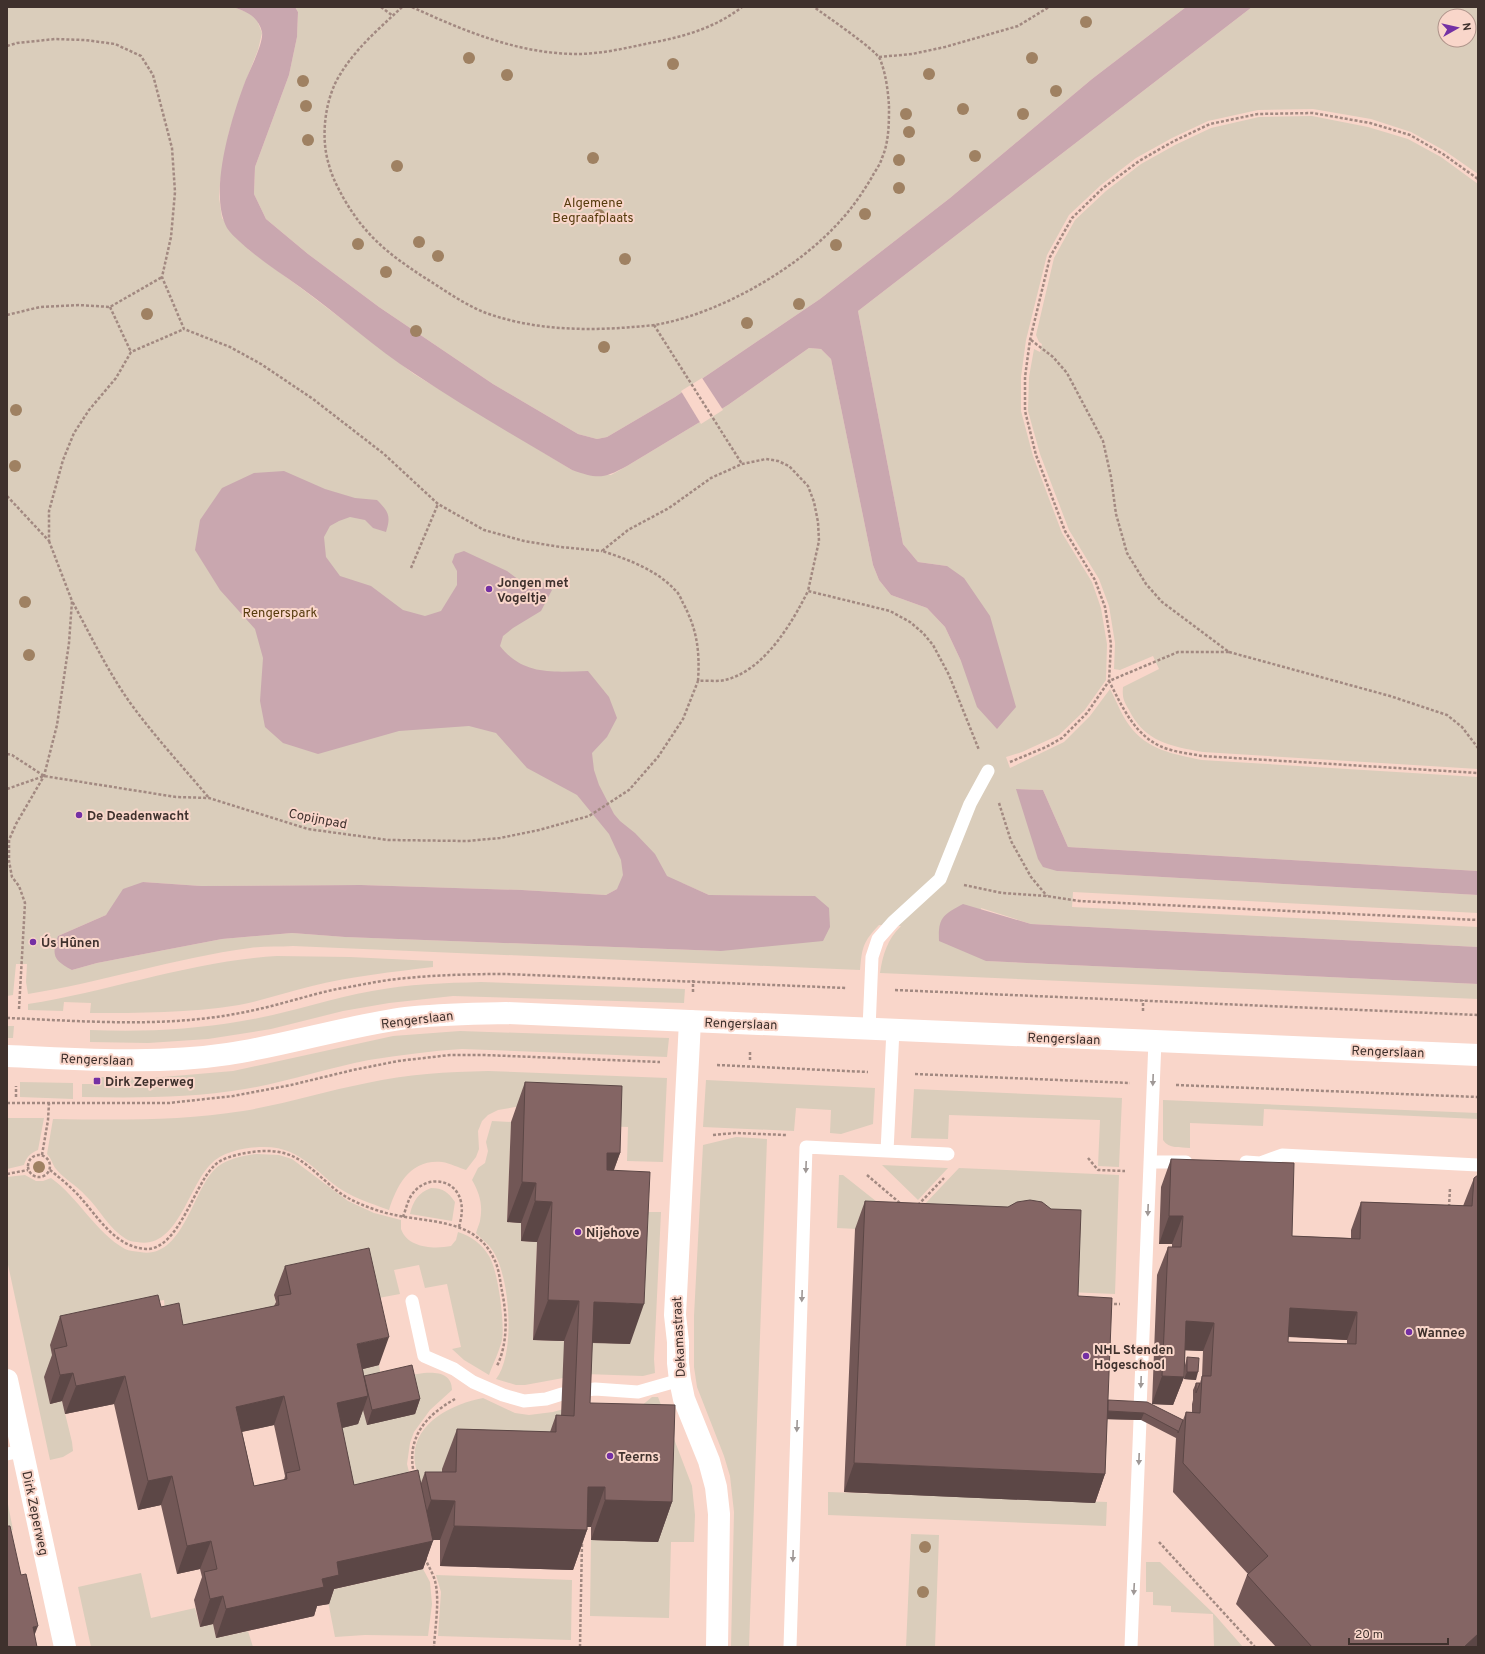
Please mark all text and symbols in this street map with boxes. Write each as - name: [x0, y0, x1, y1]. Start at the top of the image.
- north arrow: [1437, 8, 1477, 48]
- text: N: [1458, 22, 1473, 32]
- park label: Algemene Begraafplaats: [552, 196, 634, 227]
- place label: Jongen met Vogeltje: [497, 576, 569, 607]
- marker: Jongen met Vogeltje: [484, 584, 494, 594]
- park label: Rengerspark: [243, 606, 317, 622]
- street label: Copijnpad: [287, 806, 348, 833]
- place label: De Deadenwacht: [87, 809, 189, 825]
- marker: De Deadenwacht: [74, 810, 84, 820]
- place label: Ús Hûnen: [41, 934, 100, 952]
- marker: Ús Hûnen: [28, 937, 38, 947]
- street label: Rengerslaan: [380, 1009, 454, 1033]
- street label: Rengerslaan: [704, 1016, 778, 1034]
- street label: Rengerslaan: [1027, 1031, 1101, 1049]
- street label: Rengerslaan: [1351, 1044, 1425, 1062]
- street label: Rengerslaan: [60, 1052, 134, 1070]
- one-way arrow: [1150, 1074, 1156, 1087]
- place label: Dirk Zeperweg: [105, 1075, 194, 1091]
- marker: Dirk Zeperweg: [92, 1076, 102, 1086]
- one-way arrow: [803, 1161, 809, 1174]
- one-way arrow: [1145, 1204, 1152, 1216]
- place label: Nijehove: [586, 1226, 640, 1242]
- marker: Nijehove: [573, 1227, 583, 1237]
- one-way arrow: [798, 1290, 805, 1302]
- street label: Dekamastraat: [670, 1296, 690, 1378]
- place label: Wannee: [1417, 1326, 1465, 1342]
- marker: Wannee: [1404, 1327, 1414, 1337]
- place label: NHL Stenden Hogeschool: [1094, 1343, 1173, 1374]
- marker: NHL Stenden Hogeschool: [1081, 1351, 1091, 1361]
- one-way arrow: [1138, 1376, 1145, 1388]
- one-way arrow: [794, 1420, 801, 1432]
- place label: Teerns: [618, 1450, 659, 1466]
- marker: Teerns: [605, 1451, 615, 1461]
- one-way arrow: [1135, 1453, 1142, 1465]
- street label: Dirk Zeperweg: [17, 1470, 51, 1557]
- one-way arrow: [790, 1550, 796, 1563]
- one-way arrow: [1130, 1583, 1137, 1595]
- scale bar: [1349, 1620, 1448, 1646]
- text: 20 m: [1355, 1627, 1383, 1643]

